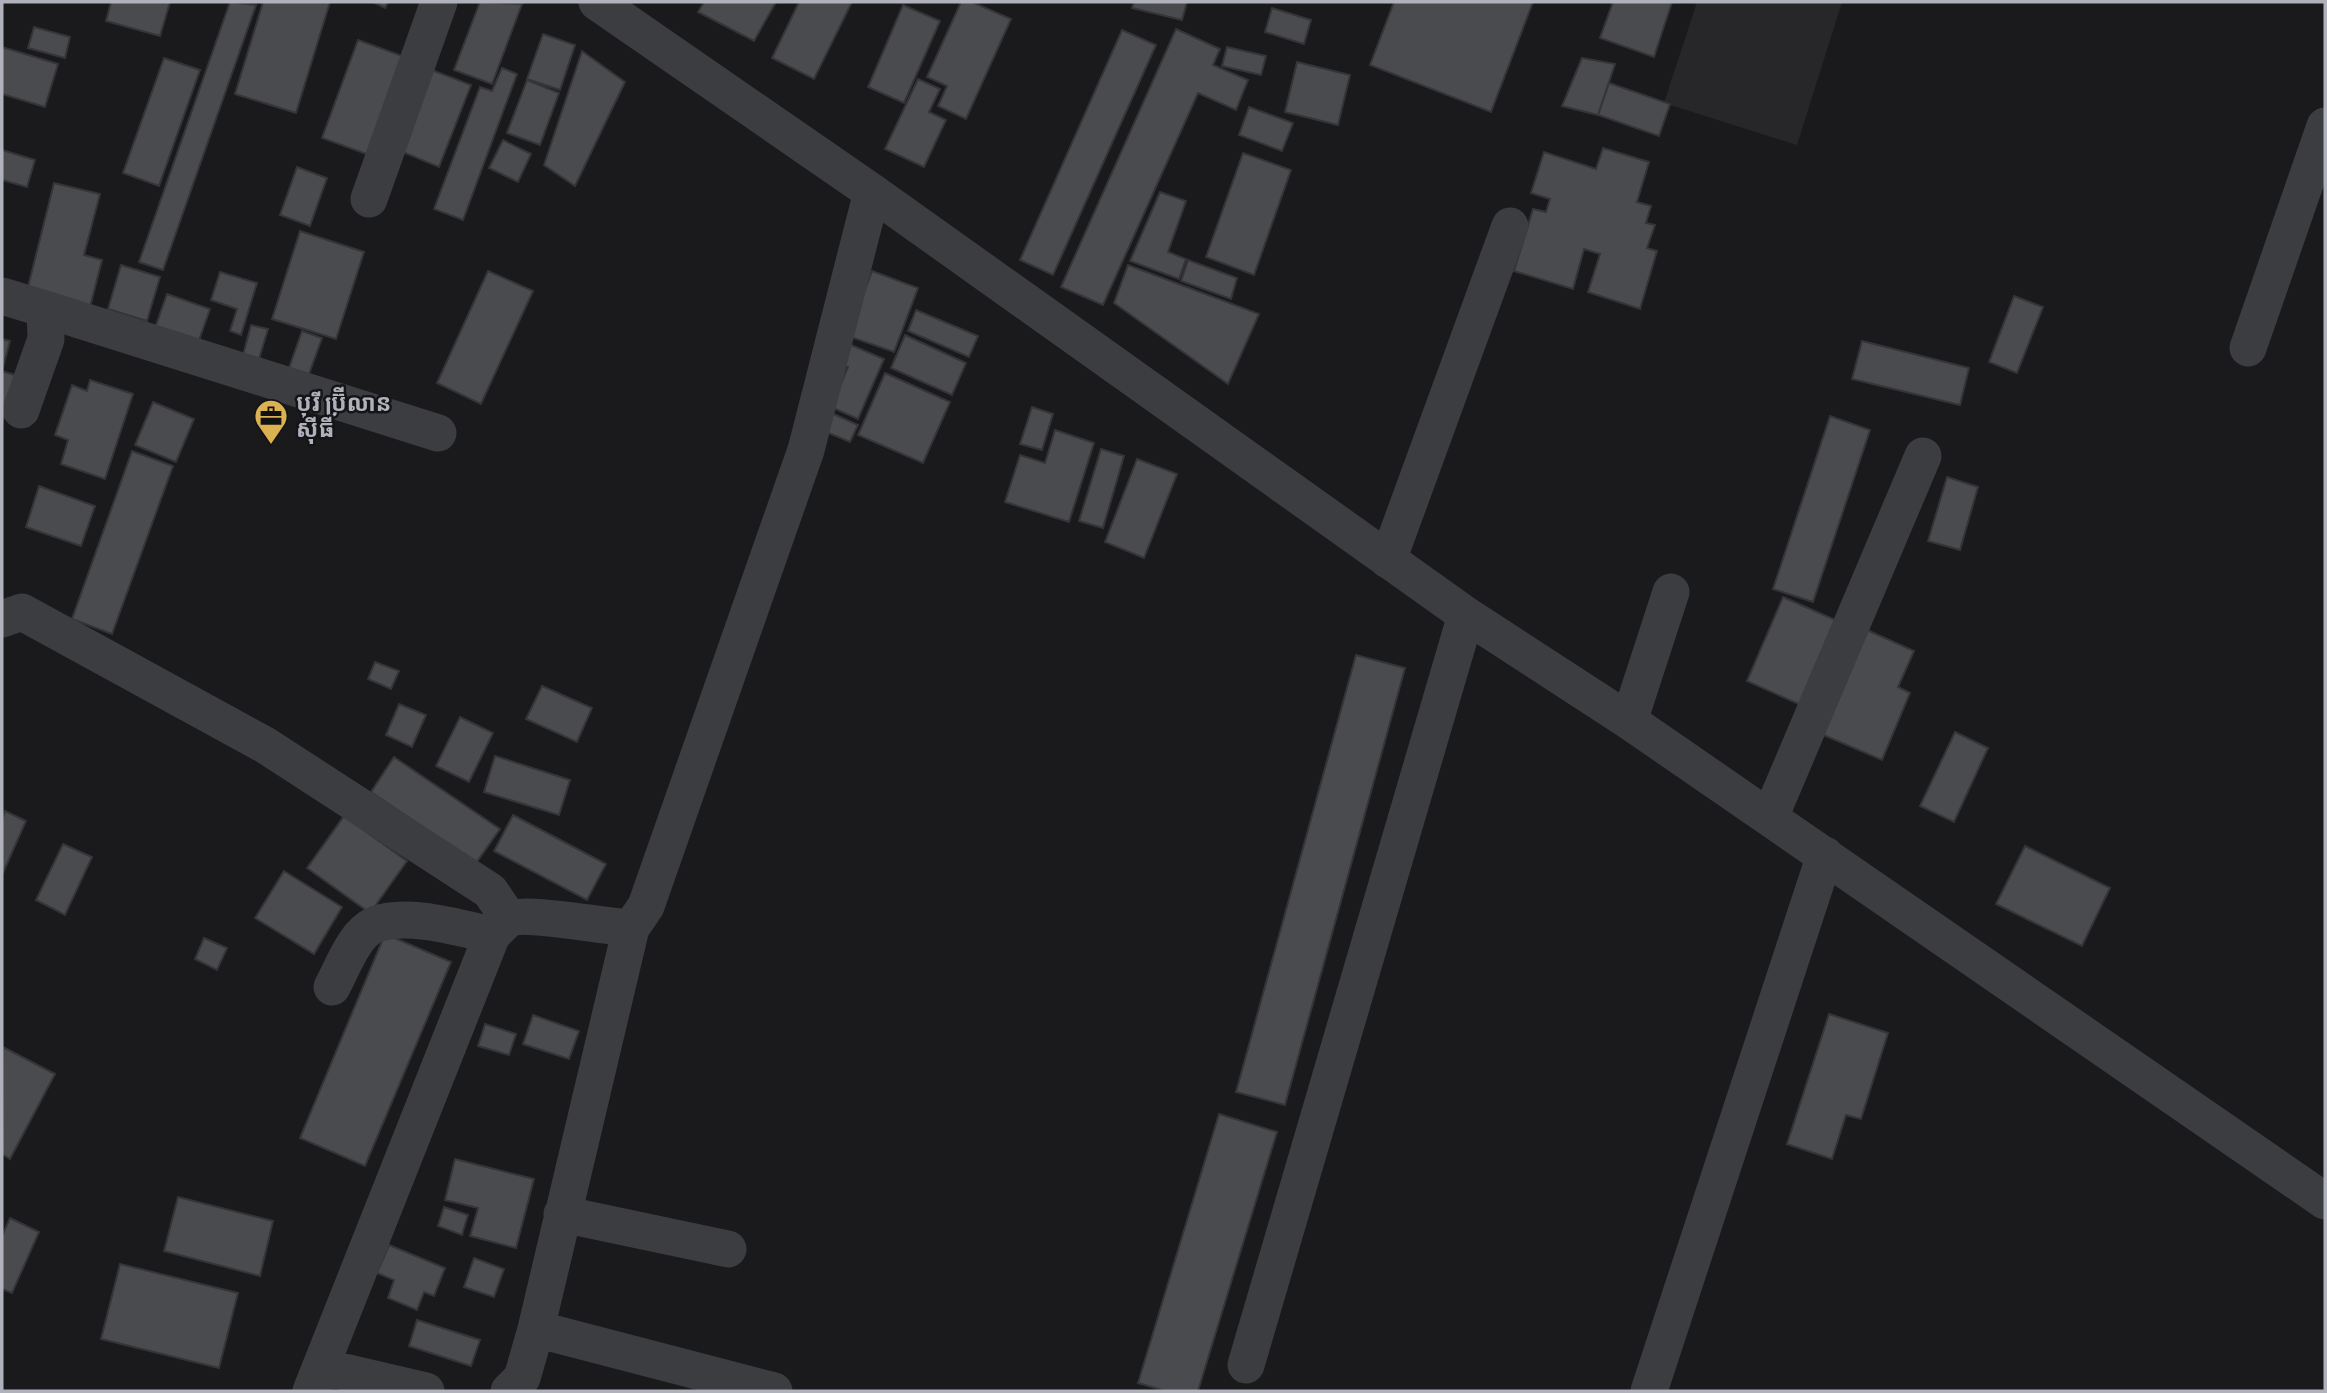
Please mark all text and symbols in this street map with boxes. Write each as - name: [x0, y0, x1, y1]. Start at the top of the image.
- place label: បុរី ប្រ៊ីលាន សុីធី: [296, 386, 391, 445]
- office icon: បុរី ប្រ៊ីលាន សុីធី: [252, 397, 290, 446]

